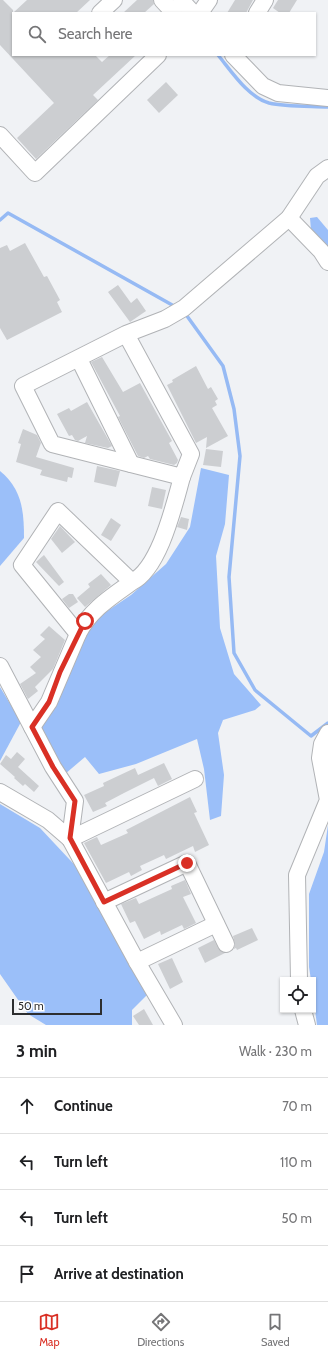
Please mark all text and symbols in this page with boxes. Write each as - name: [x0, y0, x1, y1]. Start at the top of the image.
- search box: [12, 12, 316, 56]
- icon: search: [26, 23, 48, 45]
- text: Search here: [58, 25, 133, 43]
- route start: [76, 612, 94, 630]
- route end: [178, 854, 196, 872]
- map controls: [280, 977, 316, 1013]
- button: locate: [280, 977, 316, 1013]
- scale bar: [12, 997, 102, 1016]
- text: 50 m: [18, 999, 44, 1013]
- text: 3 min: [16, 1041, 57, 1061]
- text: Walk · 230 m: [239, 1043, 312, 1059]
- icon: ahead: [16, 1095, 38, 1117]
- text: Continue: [54, 1097, 113, 1115]
- text: 70 m: [282, 1098, 312, 1114]
- icon: left: [16, 1151, 38, 1173]
- text: Turn left: [54, 1153, 108, 1171]
- text: 110 m: [280, 1154, 312, 1170]
- icon: left: [16, 1207, 38, 1229]
- text: Turn left: [54, 1209, 108, 1227]
- text: 50 m: [282, 1210, 312, 1226]
- icon: arrive: [16, 1263, 38, 1285]
- text: Arrive at destination: [54, 1265, 184, 1283]
- tab: Map: [38, 1311, 60, 1349]
- tab: Directions: [137, 1311, 184, 1349]
- tab: Saved: [261, 1311, 290, 1349]

